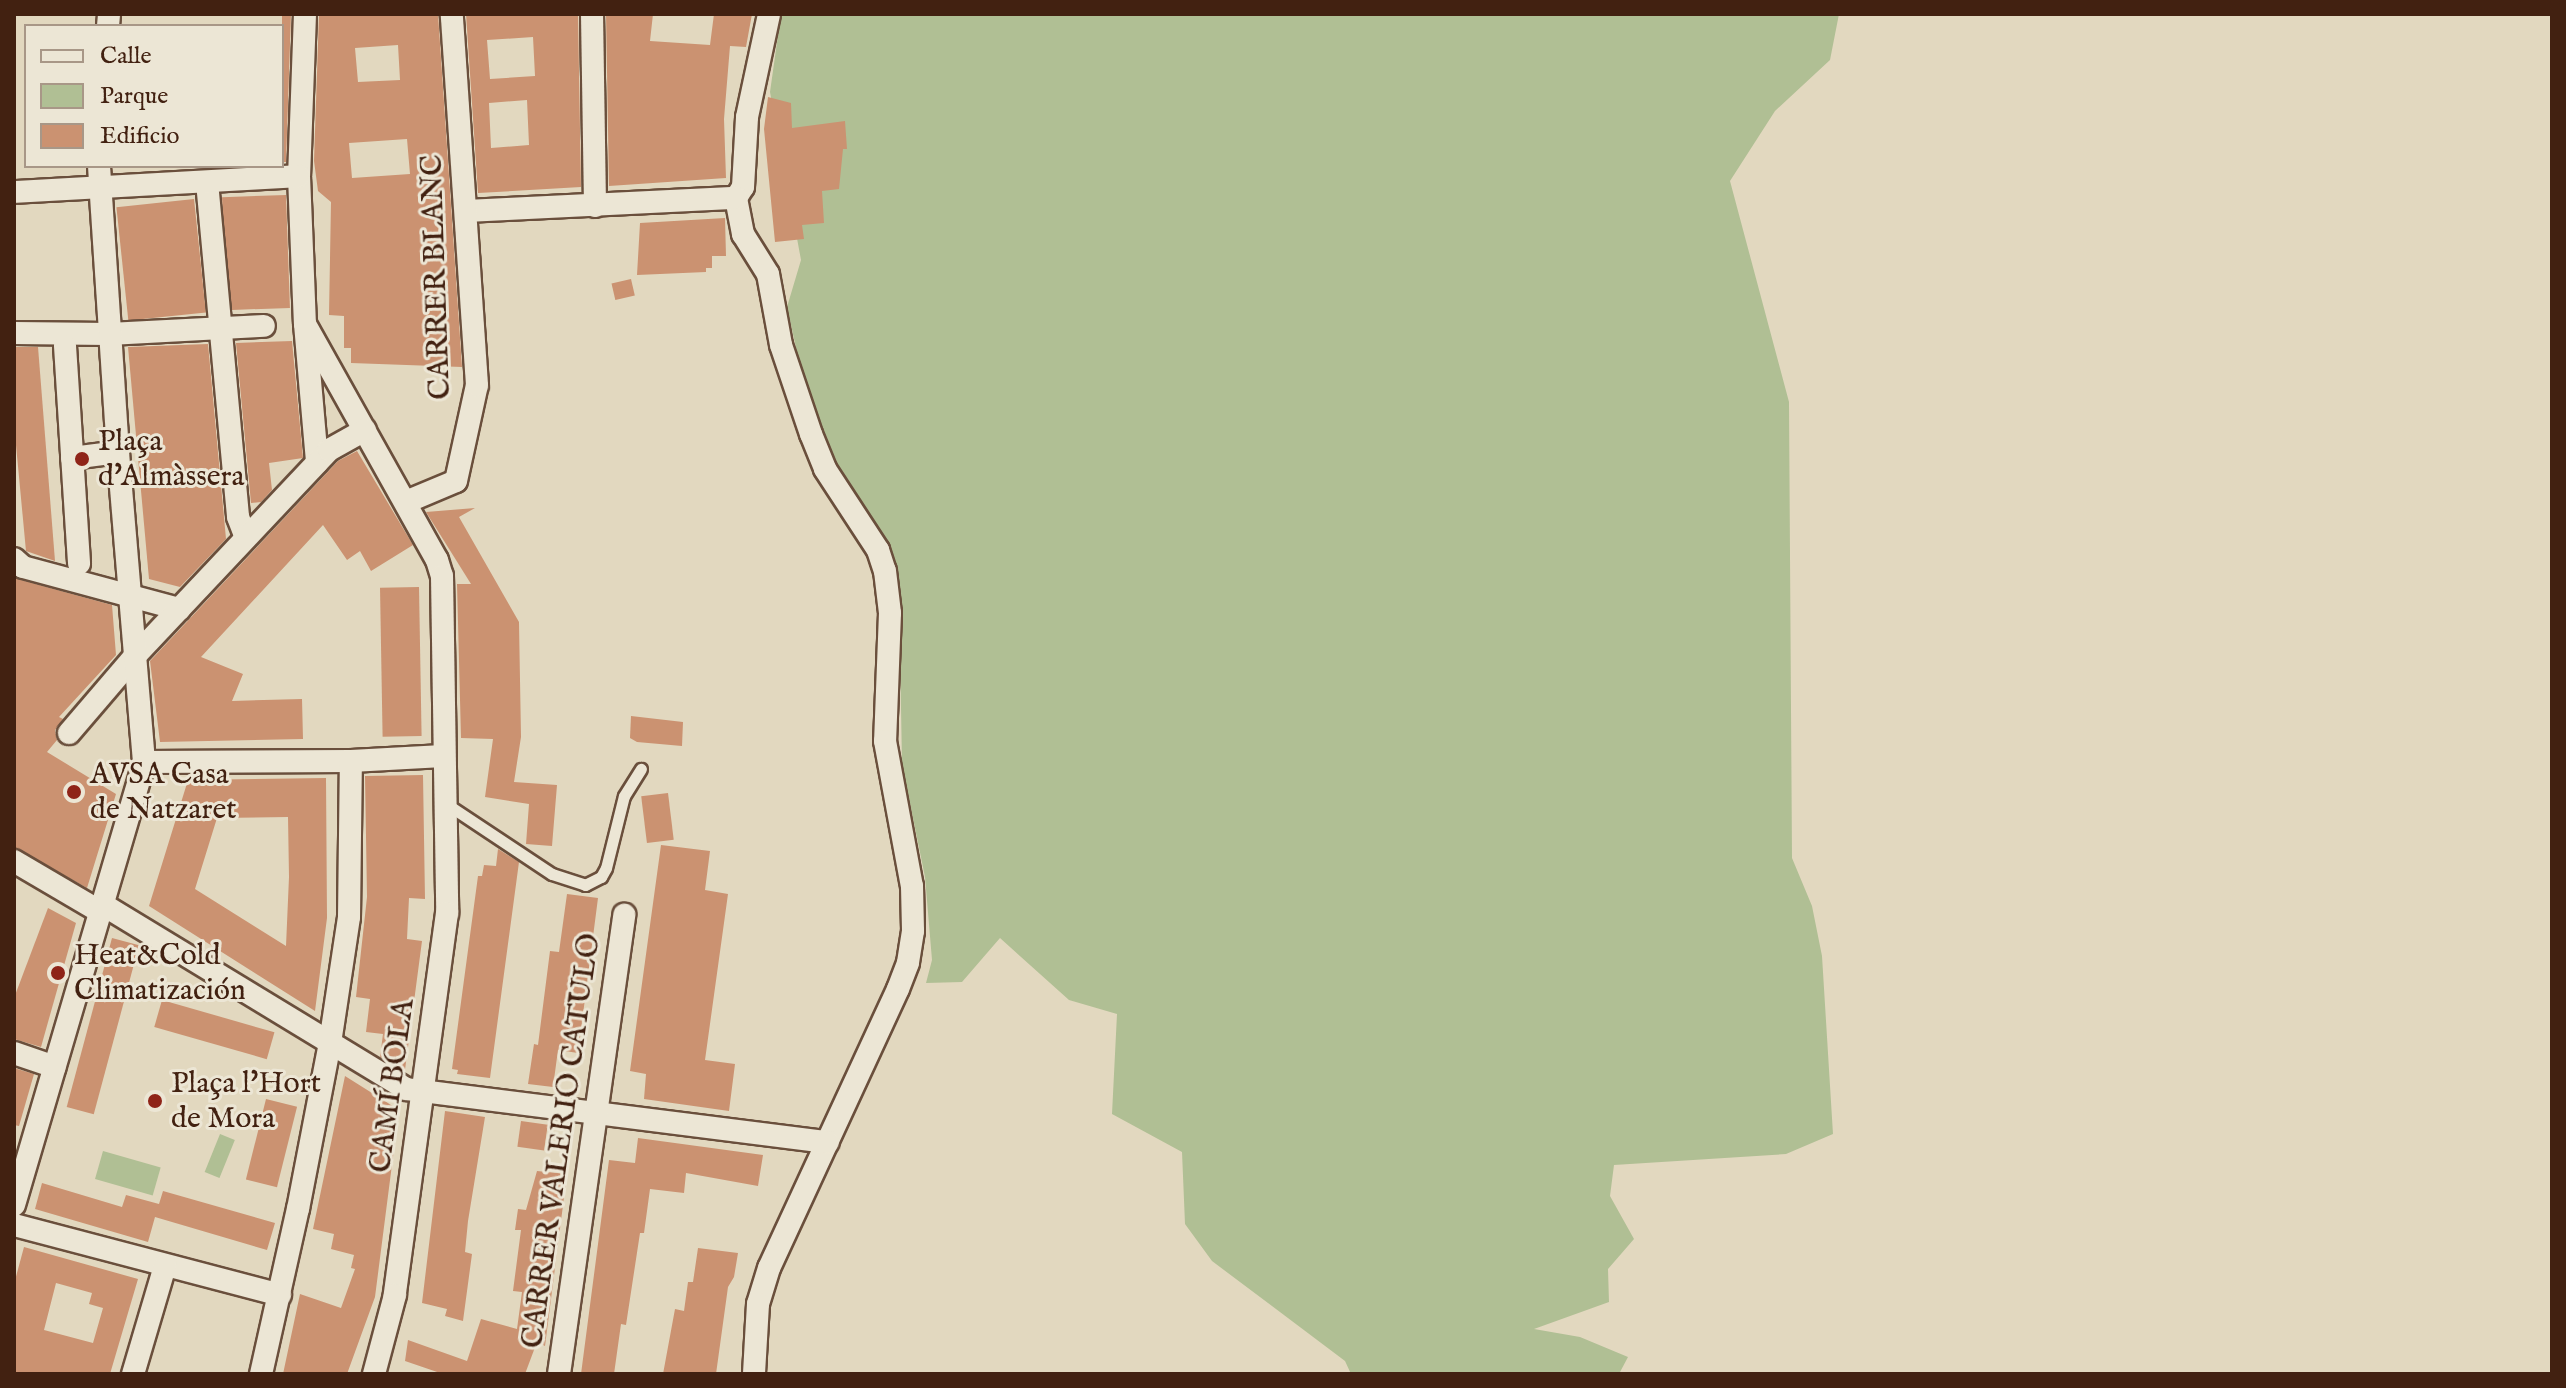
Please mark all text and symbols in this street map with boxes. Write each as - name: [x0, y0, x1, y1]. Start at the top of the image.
- legend: [24, 24, 284, 168]
- text: Calle: [100, 41, 152, 72]
- text: Parque: [100, 81, 168, 112]
- text: Edificio: [100, 121, 179, 152]
- street label: CARRER BLANC: [415, 154, 459, 400]
- place label: Plaça d'Almàssera: [98, 424, 244, 494]
- marker: Plaça d'Almàssera: [73, 450, 91, 468]
- place label: AVSA Casa de Natzaret: [90, 757, 237, 828]
- marker: AVSA Casa de Natzaret: [65, 783, 83, 801]
- street label: CARRER VALERIO CATULO: [515, 931, 609, 1351]
- place label: Heat&Cold Climatización: [74, 938, 246, 1008]
- marker: Heat&Cold Climatización: [49, 964, 67, 982]
- street label: CAMÍ BOLA: [363, 997, 423, 1175]
- place label: Plaça l'Hort de Mora: [171, 1066, 321, 1136]
- marker: Plaça l'Hort de Mora: [146, 1092, 164, 1110]

